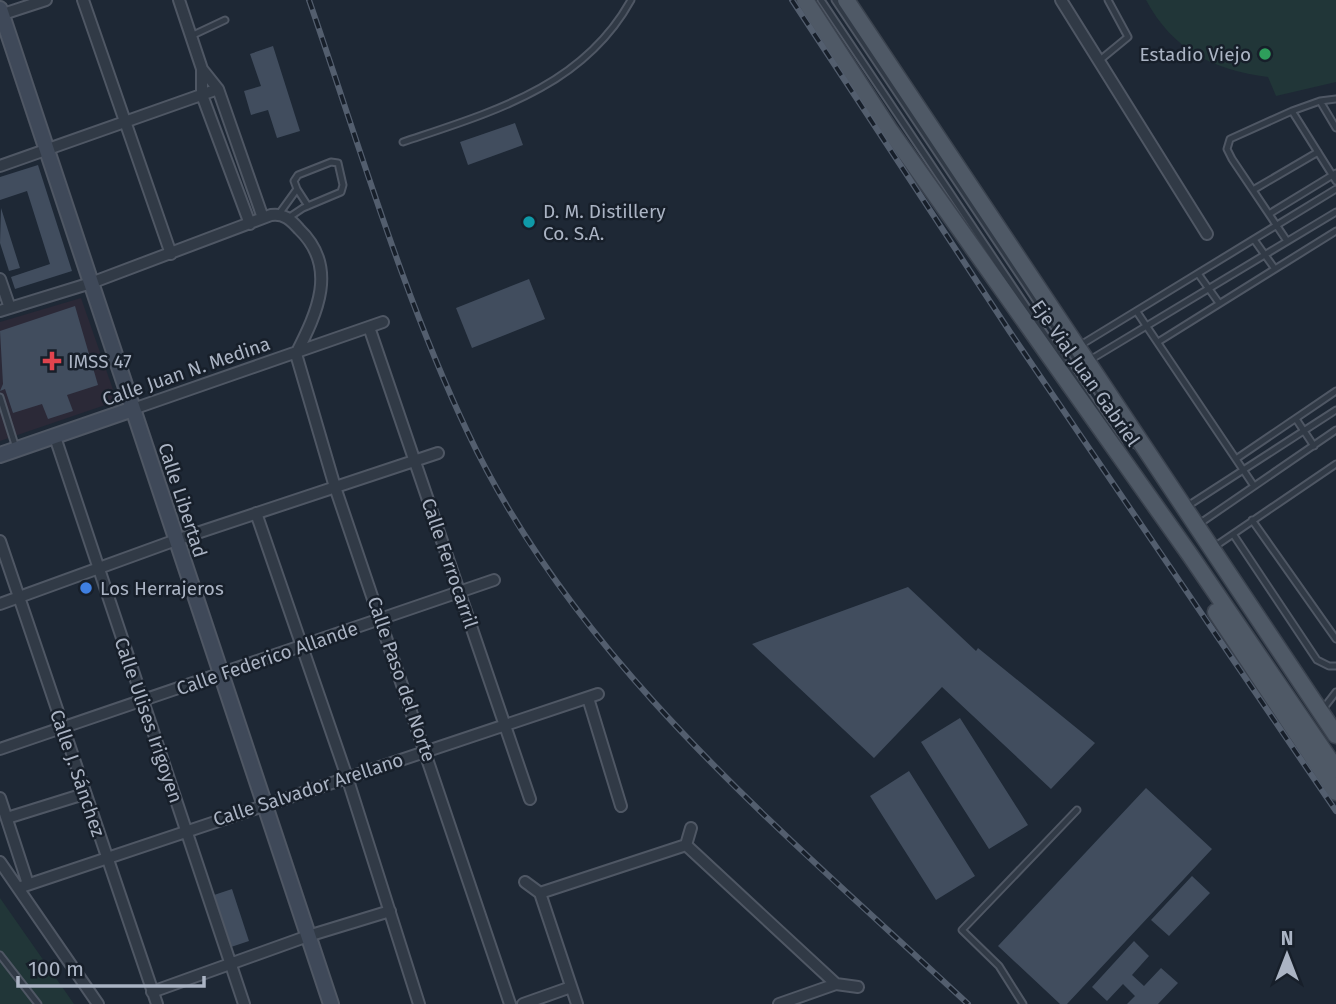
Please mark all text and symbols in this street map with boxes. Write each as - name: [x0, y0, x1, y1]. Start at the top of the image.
- place label: Estadio Viejo: [1139, 43, 1251, 66]
- marker: Estadio Viejo: [1257, 46, 1273, 62]
- place label: D. M. Distillery Co. S.A.: [543, 200, 666, 245]
- marker: D. M. Distillery Co. S.A.: [521, 214, 537, 230]
- street label: Eje Vial Juan Gabriel: [1027, 296, 1145, 451]
- street label: Calle Juan N. Medina: [99, 332, 273, 411]
- place label: IMSS 47: [68, 350, 132, 373]
- marker: IMSS 47: [42, 351, 62, 371]
- street label: Calle Libertad: [153, 440, 212, 560]
- street label: Calle Ferrocarril: [417, 495, 483, 632]
- place label: Los Herrajeros: [100, 577, 224, 600]
- marker: Los Herrajeros: [78, 580, 94, 596]
- street label: Calle Paso del Norte: [363, 594, 441, 765]
- street label: Calle Federico Allande: [173, 617, 361, 700]
- street label: Calle Ulises Irigoyen: [109, 634, 188, 806]
- street label: Calle J. Sánchez: [45, 707, 110, 840]
- street label: Calle Salvador Arellano: [210, 748, 406, 831]
- north arrow: [1252, 920, 1322, 990]
- text: N: [1281, 927, 1293, 950]
- scale bar: [18, 944, 203, 988]
- text: 100 m: [28, 956, 84, 982]

